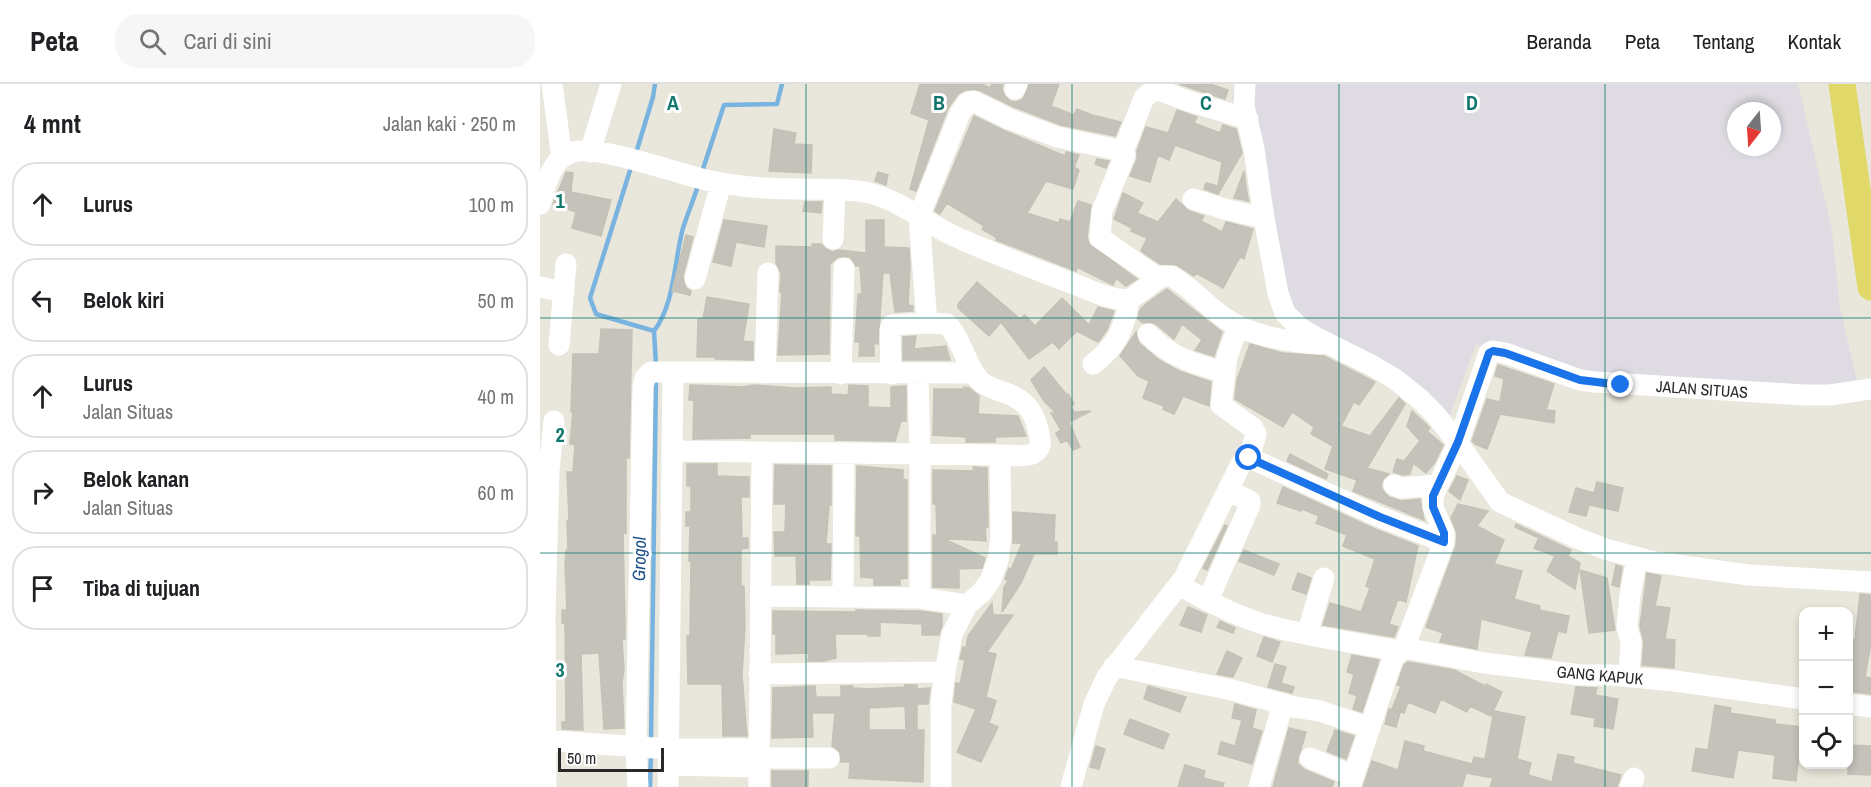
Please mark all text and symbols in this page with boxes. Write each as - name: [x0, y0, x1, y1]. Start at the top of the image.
- search box: [115, 14, 535, 68]
- text: Peta: [30, 22, 79, 60]
- icon: search: [136, 25, 169, 58]
- text: Cari di sini: [184, 26, 272, 56]
- text: Beranda: [1527, 27, 1592, 56]
- text: Peta: [1625, 27, 1660, 56]
- text: Tentang: [1693, 27, 1754, 56]
- text: Kontak: [1787, 27, 1841, 56]
- text: A: [667, 89, 679, 116]
- text: B: [933, 89, 945, 116]
- text: C: [1200, 89, 1212, 116]
- text: D: [1466, 89, 1478, 116]
- north arrow: [1727, 102, 1781, 156]
- text: 4 mnt: [24, 106, 81, 141]
- text: Jalan kaki · 250 m: [383, 110, 516, 137]
- text: 1: [555, 187, 565, 214]
- icon: ahead: [26, 188, 59, 221]
- text: Lurus: [83, 189, 133, 219]
- text: 100 m: [468, 191, 514, 218]
- icon: left: [26, 284, 59, 317]
- text: Belok kiri: [83, 285, 164, 315]
- text: 50 m: [478, 287, 514, 314]
- text: Lurus: [83, 368, 133, 398]
- route end: [1607, 371, 1633, 397]
- street label: JALAN SITUAS: [1655, 375, 1749, 403]
- icon: ahead: [26, 380, 59, 413]
- text: 40 m: [478, 383, 514, 410]
- text: Jalan Situas: [83, 398, 173, 425]
- text: 2: [555, 421, 565, 448]
- route start: [1235, 444, 1261, 470]
- text: Belok kanan: [83, 464, 189, 494]
- icon: right: [26, 476, 59, 509]
- text: 60 m: [478, 479, 514, 506]
- text: Jalan Situas: [83, 494, 173, 521]
- water label: Grogol: [626, 536, 652, 581]
- icon: arrive: [26, 572, 59, 605]
- text: Tiba di tujuan: [83, 573, 200, 603]
- map controls: [1799, 607, 1853, 769]
- button: +: [1799, 607, 1853, 661]
- text: 3: [555, 656, 565, 683]
- street label: GANG KAPUK: [1556, 660, 1644, 690]
- button: −: [1799, 661, 1853, 715]
- button: locate: [1799, 715, 1853, 769]
- scale bar: [558, 745, 664, 772]
- text: 50 m: [567, 747, 596, 769]

